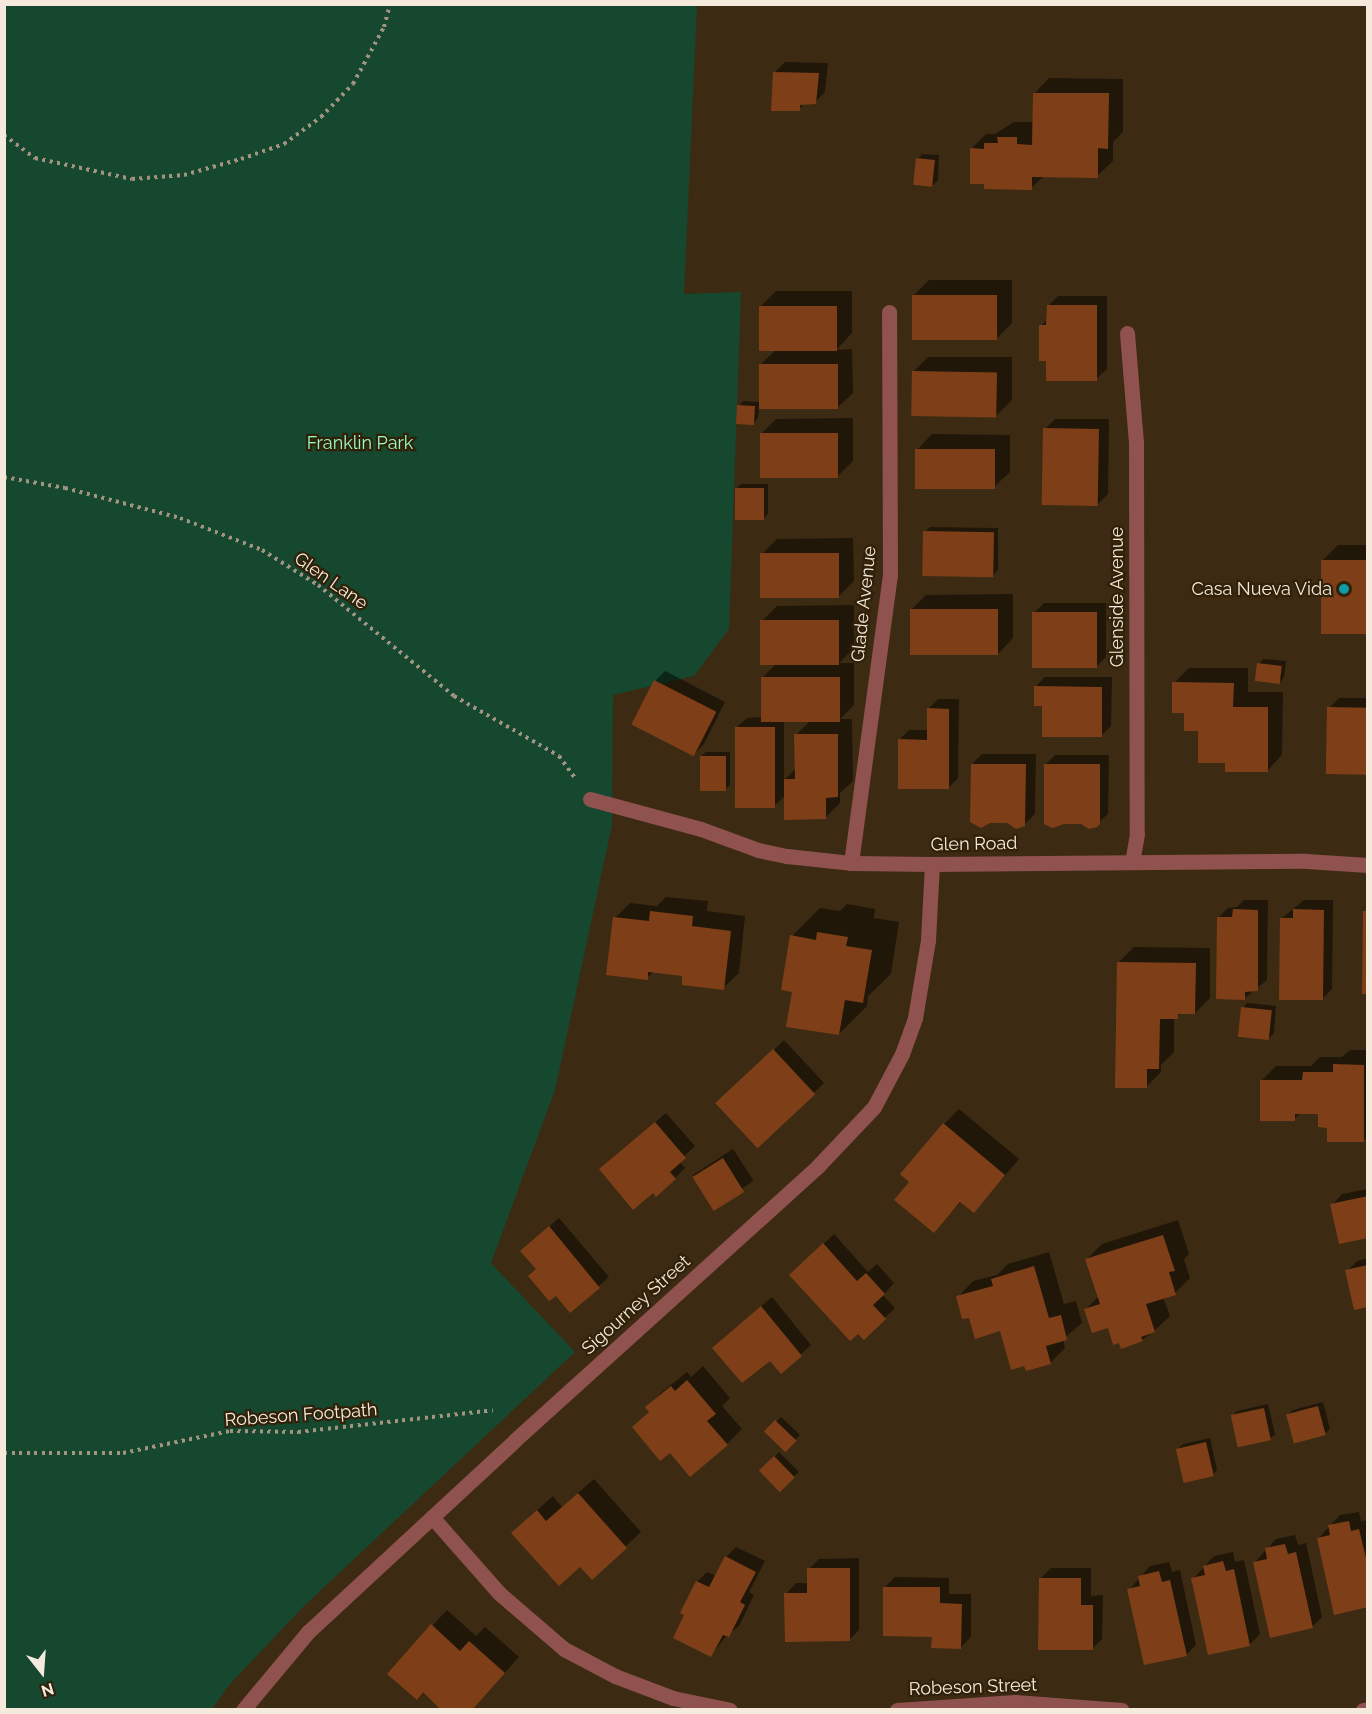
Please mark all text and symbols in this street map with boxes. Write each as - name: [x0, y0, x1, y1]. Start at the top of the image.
- park label: Franklin Park: [307, 432, 413, 454]
- street label: Glenside Avenue: [1106, 527, 1128, 667]
- street label: Glade Avenue: [847, 545, 881, 663]
- street label: Glen Lane: [290, 548, 372, 614]
- place label: Casa Nueva Vida: [1191, 578, 1332, 600]
- marker: Casa Nueva Vida: [1337, 582, 1351, 596]
- street label: Glen Road: [931, 832, 1017, 856]
- street label: Sigourney Street: [577, 1251, 695, 1359]
- street label: Robeson Footpath: [224, 1399, 378, 1431]
- north arrow: [12, 1642, 72, 1702]
- street label: Robeson Street: [909, 1674, 1037, 1700]
- text: N: [39, 1679, 56, 1701]

